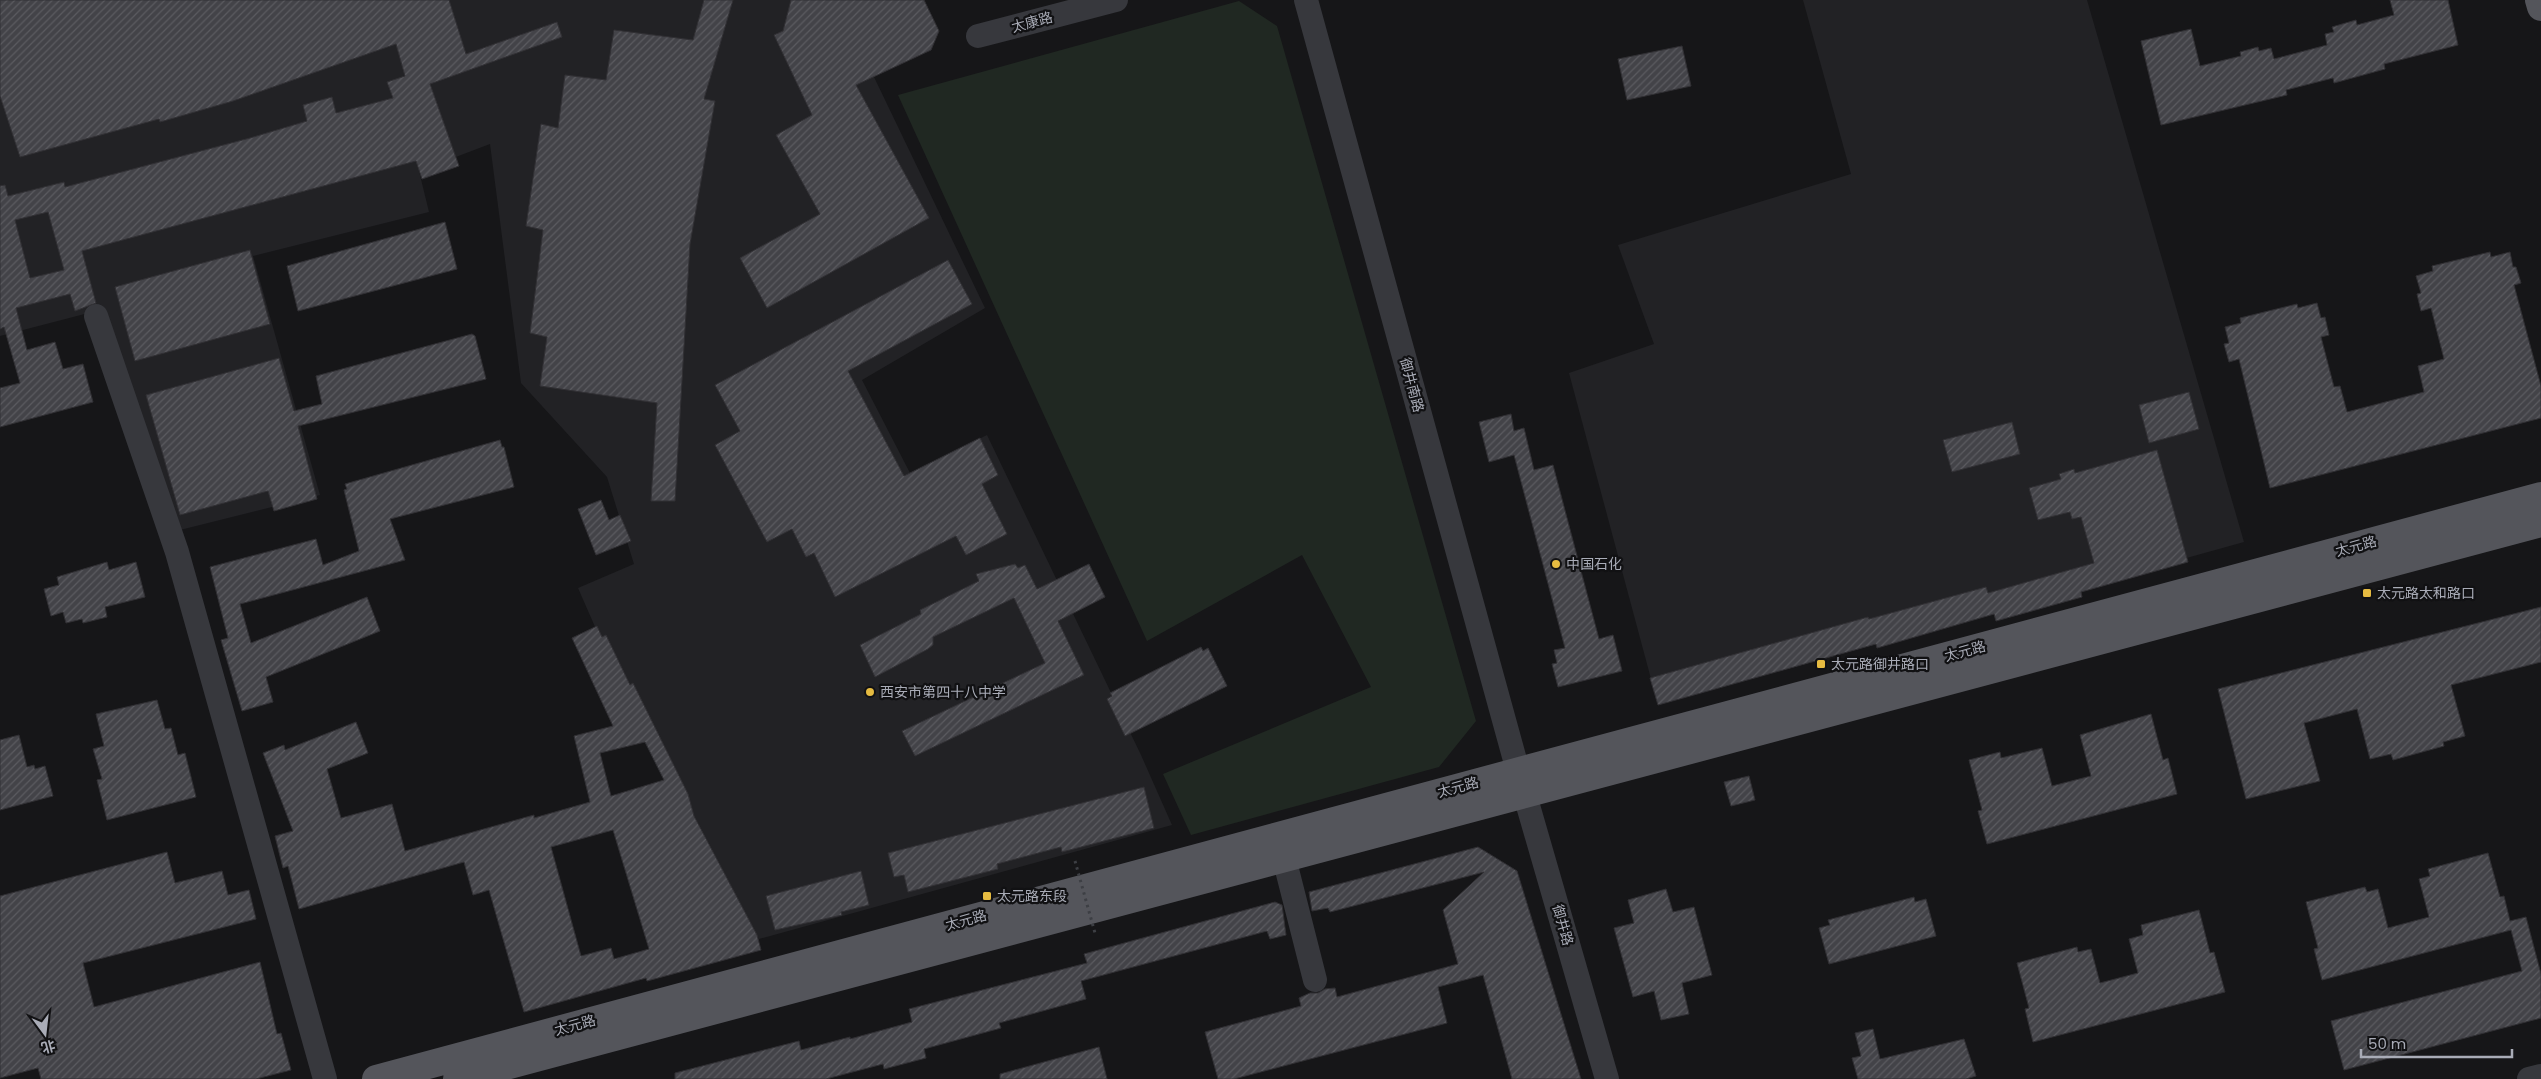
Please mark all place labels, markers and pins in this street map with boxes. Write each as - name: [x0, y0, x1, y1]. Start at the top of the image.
- place label: 中国石化: [1566, 554, 1622, 574]
- marker: 中国石化: [1550, 558, 1562, 570]
- place label: 太元路太和路口: [2377, 583, 2475, 603]
- marker: 太元路太和路口: [2361, 587, 2373, 599]
- place label: 太元路御井路口: [1831, 654, 1929, 674]
- marker: 太元路御井路口: [1815, 658, 1827, 670]
- place label: 西安市第四十八中学: [880, 682, 1006, 702]
- marker: 西安市第四十八中学: [864, 686, 876, 698]
- place label: 太元路东段: [997, 886, 1067, 906]
- marker: 太元路东段: [981, 890, 993, 902]

